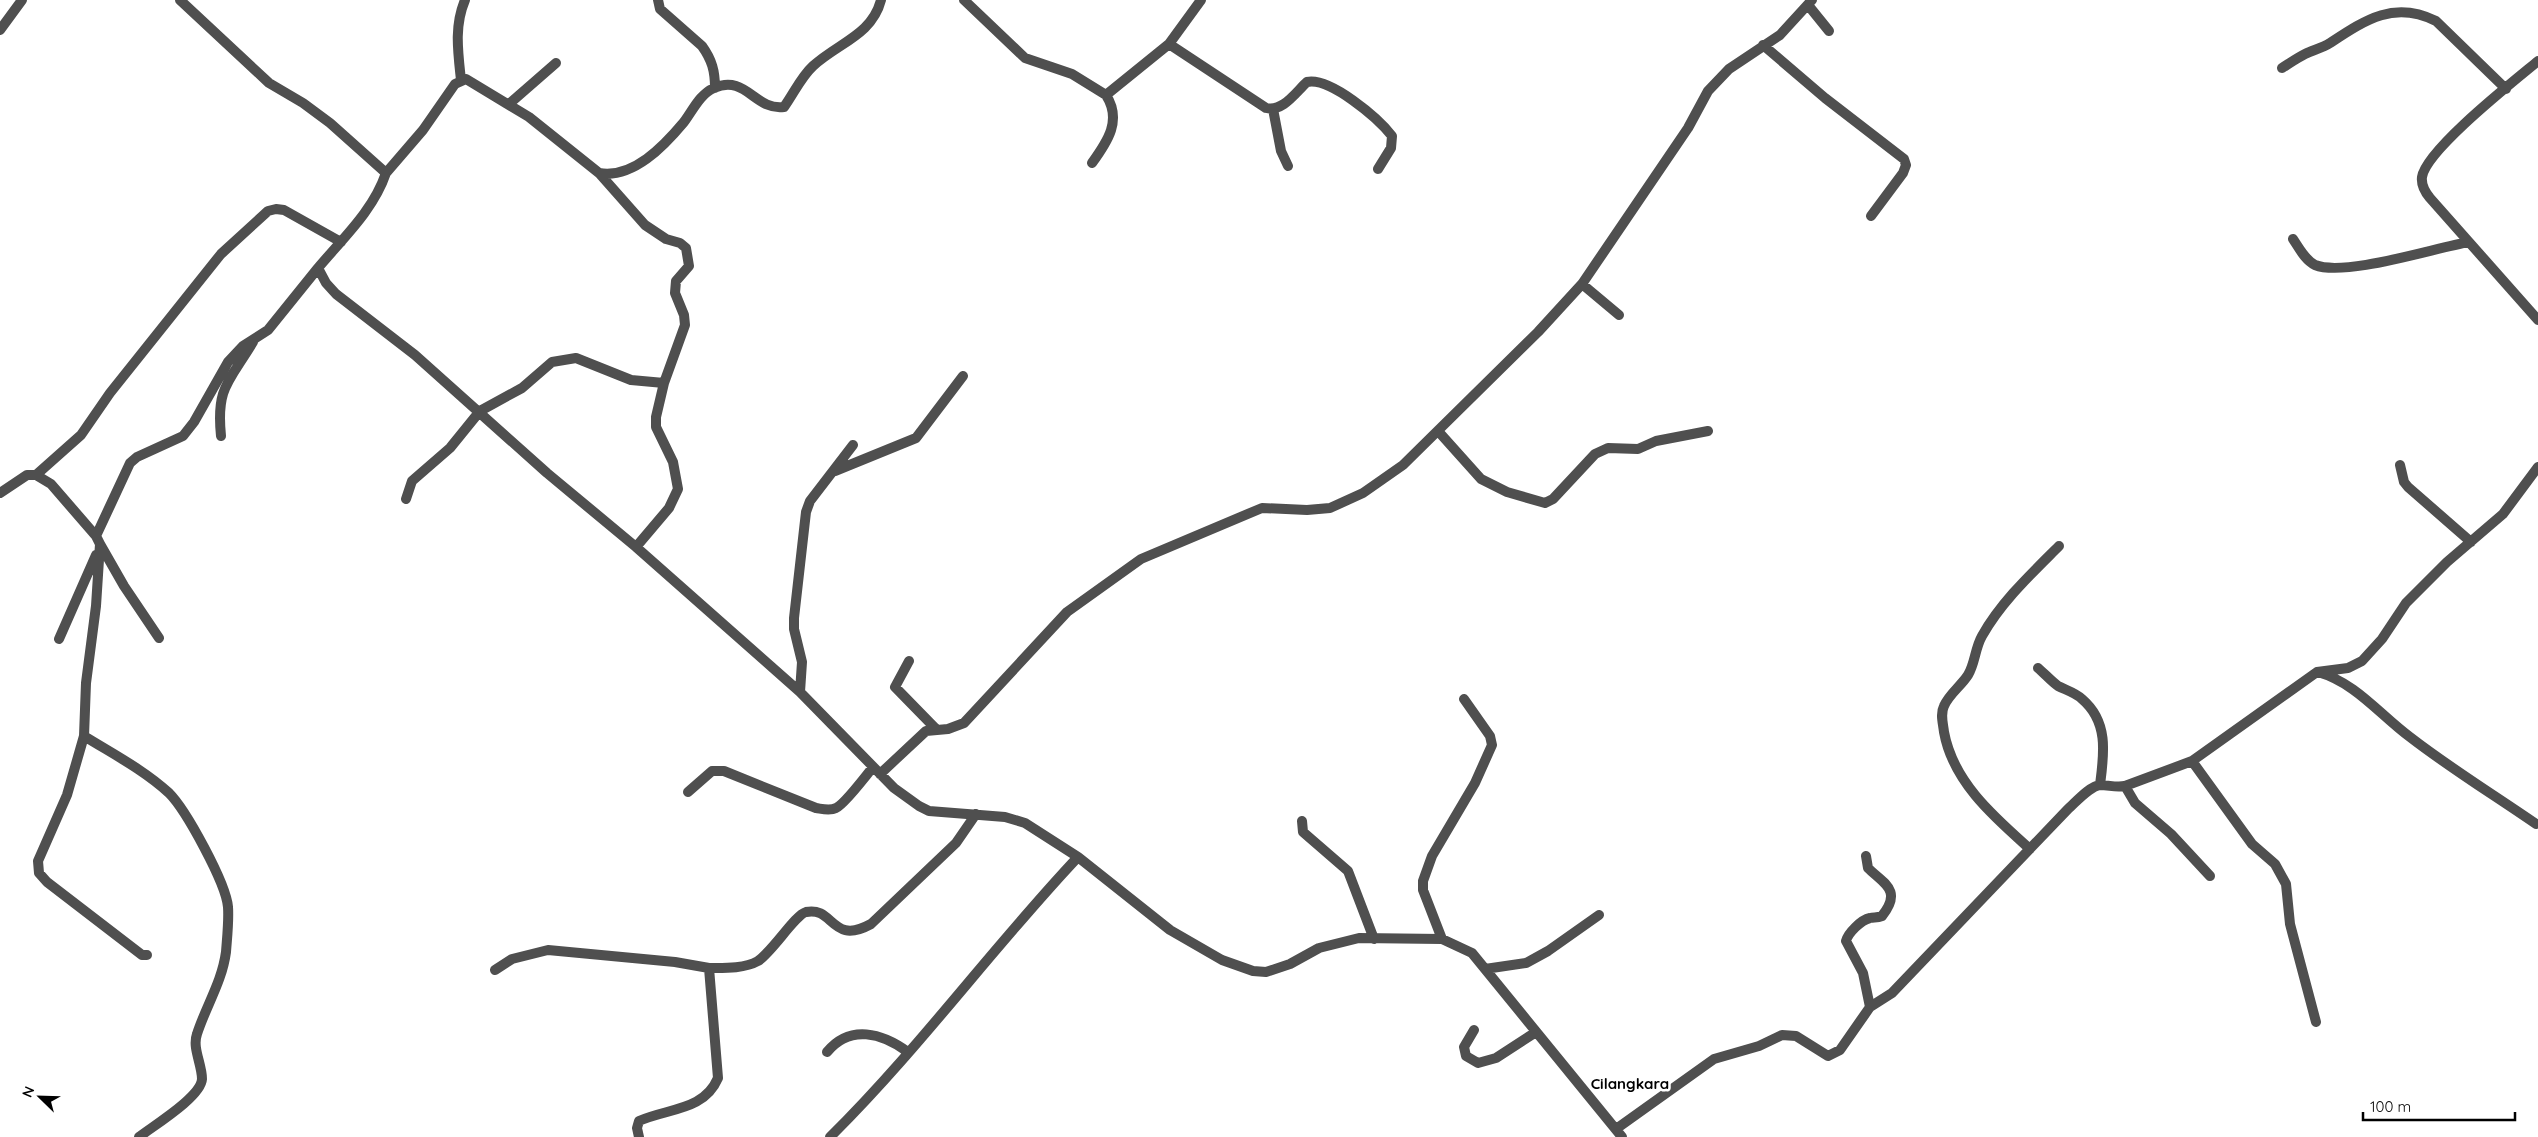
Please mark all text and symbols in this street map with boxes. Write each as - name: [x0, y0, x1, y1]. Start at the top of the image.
- north arrow: [15, 1072, 65, 1122]
- district label: Cilangkara: [1591, 1074, 1669, 1093]
- text: N: [18, 1084, 38, 1100]
- scale bar: [2363, 1090, 2516, 1122]
- text: 100 m: [2370, 1097, 2411, 1116]

